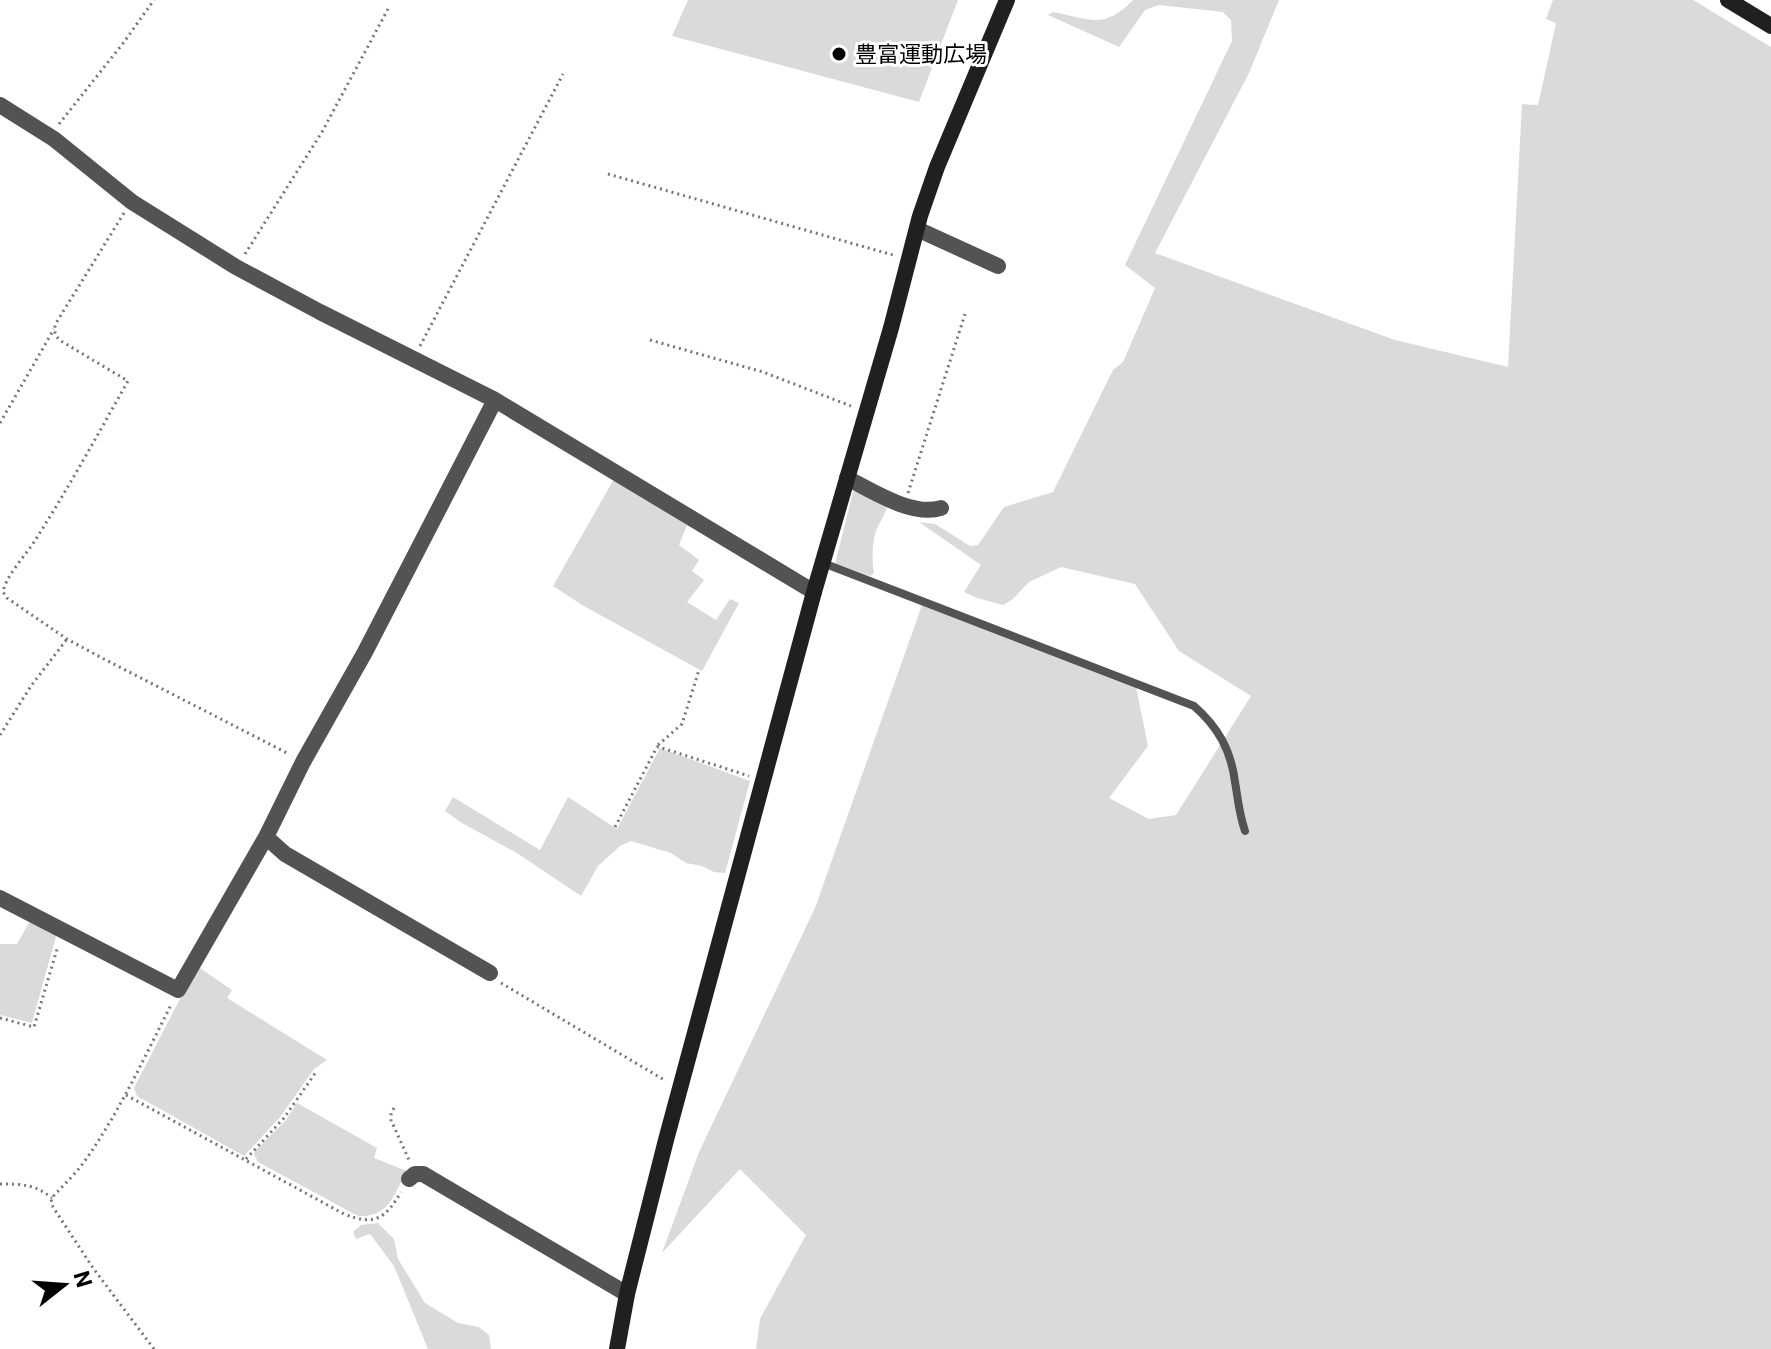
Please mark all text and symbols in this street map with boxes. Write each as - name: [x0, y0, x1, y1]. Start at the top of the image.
- place label: 豊富運動広場: [855, 42, 987, 67]
- marker: 豊富運動広場: [830, 45, 848, 63]
- north arrow: [24, 1245, 104, 1325]
- text: N: [68, 1268, 97, 1290]

